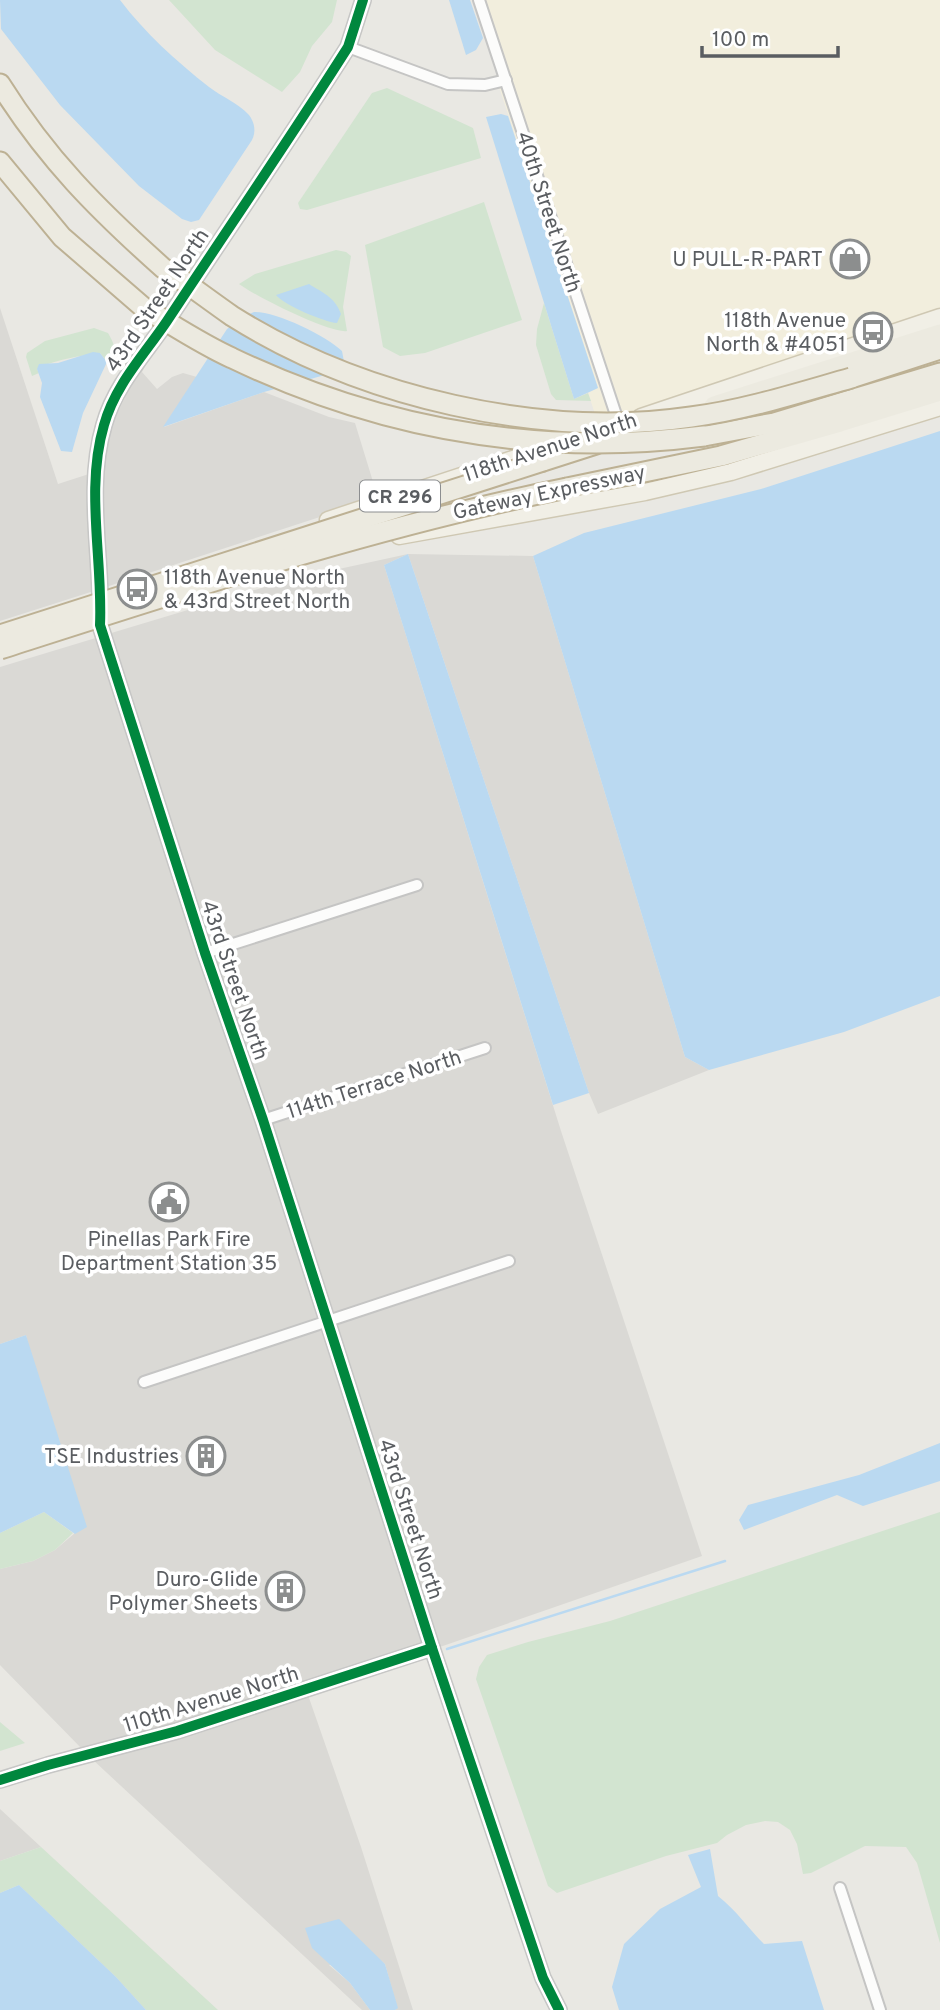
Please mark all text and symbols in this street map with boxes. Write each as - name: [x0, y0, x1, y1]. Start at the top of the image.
- scale bar: [702, 14, 838, 58]
- text: 100 m: [712, 27, 769, 54]
- street label: 40th Street North: [509, 128, 586, 296]
- street label: 43rd Street North: [100, 224, 216, 378]
- shop icon: U PULL-R-PART: [829, 238, 871, 280]
- place label: U PULL-R-PART: [672, 247, 823, 274]
- place label: 118th Avenue North & #4051: [706, 308, 846, 359]
- bus stop icon: 118th Avenue North & #4051: [852, 311, 894, 353]
- street label: 118th Avenue North: [460, 408, 641, 489]
- street label: Gateway Expressway: [450, 460, 648, 527]
- road number: CR 296: [360, 481, 440, 512]
- place label: 118th Avenue North & 43rd Street North: [164, 565, 350, 616]
- bus stop icon: 118th Avenue North & 43rd Street North: [116, 568, 158, 610]
- street label: 43rd Street North: [194, 897, 274, 1064]
- street label: 114th Terrace North: [284, 1044, 465, 1126]
- public building icon: Pinellas Park Fire Department Station 35: [148, 1181, 190, 1223]
- place label: Pinellas Park Fire Department Station 35: [61, 1227, 277, 1278]
- building icon: TSE Industries: [185, 1435, 227, 1477]
- street label: 43rd Street North: [371, 1436, 448, 1603]
- place label: TSE Industries: [44, 1444, 179, 1471]
- place label: Duro-Glide Polymer Sheets: [108, 1567, 258, 1618]
- building icon: Duro-Glide Polymer Sheets: [264, 1570, 306, 1612]
- street label: 110th Avenue North: [120, 1661, 302, 1740]

